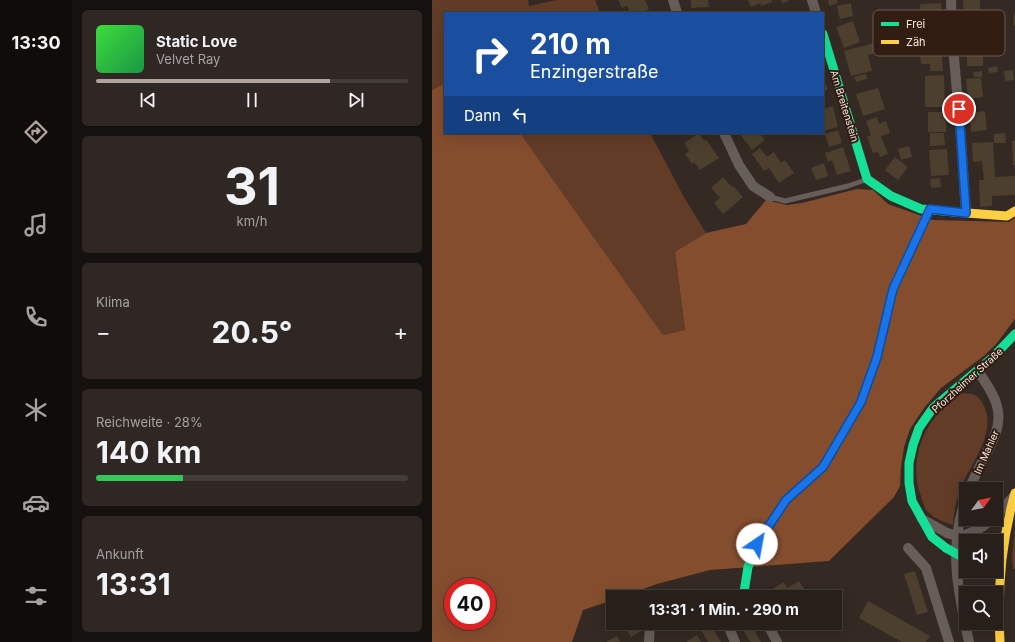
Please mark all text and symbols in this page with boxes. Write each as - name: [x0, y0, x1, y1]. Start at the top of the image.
- legend: [873, 10, 1005, 56]
- text: Frei: [906, 17, 925, 31]
- text: 210 m: [530, 27, 611, 61]
- icon: right: [464, 28, 516, 80]
- text: 13:30: [11, 32, 61, 53]
- text: Static Love: [156, 32, 237, 51]
- text: Zäh: [906, 35, 926, 49]
- text: Velvet Ray: [156, 51, 220, 67]
- text: Enzingerstraße: [530, 61, 659, 82]
- street label: Am Breitenstein: [828, 69, 862, 143]
- icon: previous: [137, 89, 159, 111]
- icon: pause: [241, 89, 263, 111]
- icon: next: [345, 89, 367, 111]
- pin: [942, 92, 976, 126]
- icon: arrive: [948, 98, 970, 120]
- icon: left: [509, 104, 531, 126]
- text: Dann: [464, 106, 501, 125]
- icon: directions: [22, 118, 50, 146]
- text: 31: [224, 155, 280, 218]
- icon: music: [22, 211, 50, 239]
- text: km/h: [237, 213, 267, 229]
- text: Klima: [96, 294, 130, 310]
- icon: phone: [22, 303, 50, 331]
- text: 20.5°: [212, 314, 292, 350]
- text: −: [96, 319, 111, 345]
- text: +: [393, 319, 408, 345]
- street label: Pforzheimer Straße: [929, 345, 1005, 415]
- icon: climate: [22, 396, 50, 424]
- text: Reichweite · 28%: [96, 414, 203, 430]
- street label: Im Mahler: [971, 428, 1001, 476]
- text: 140 km: [96, 434, 201, 470]
- north arrow: [959, 482, 1003, 526]
- map controls: [959, 482, 1003, 630]
- icon: car: [22, 489, 50, 517]
- position arrow: [736, 523, 778, 565]
- button: sound: [959, 534, 1003, 578]
- text: Ankunft: [96, 546, 144, 562]
- text: 13:31: [96, 566, 171, 602]
- speed limit sign: 40: [444, 578, 496, 630]
- icon: filters: [22, 582, 50, 610]
- button: search: [959, 586, 1003, 630]
- text: 13:31 · 1 Min. · 290 m: [649, 600, 799, 619]

